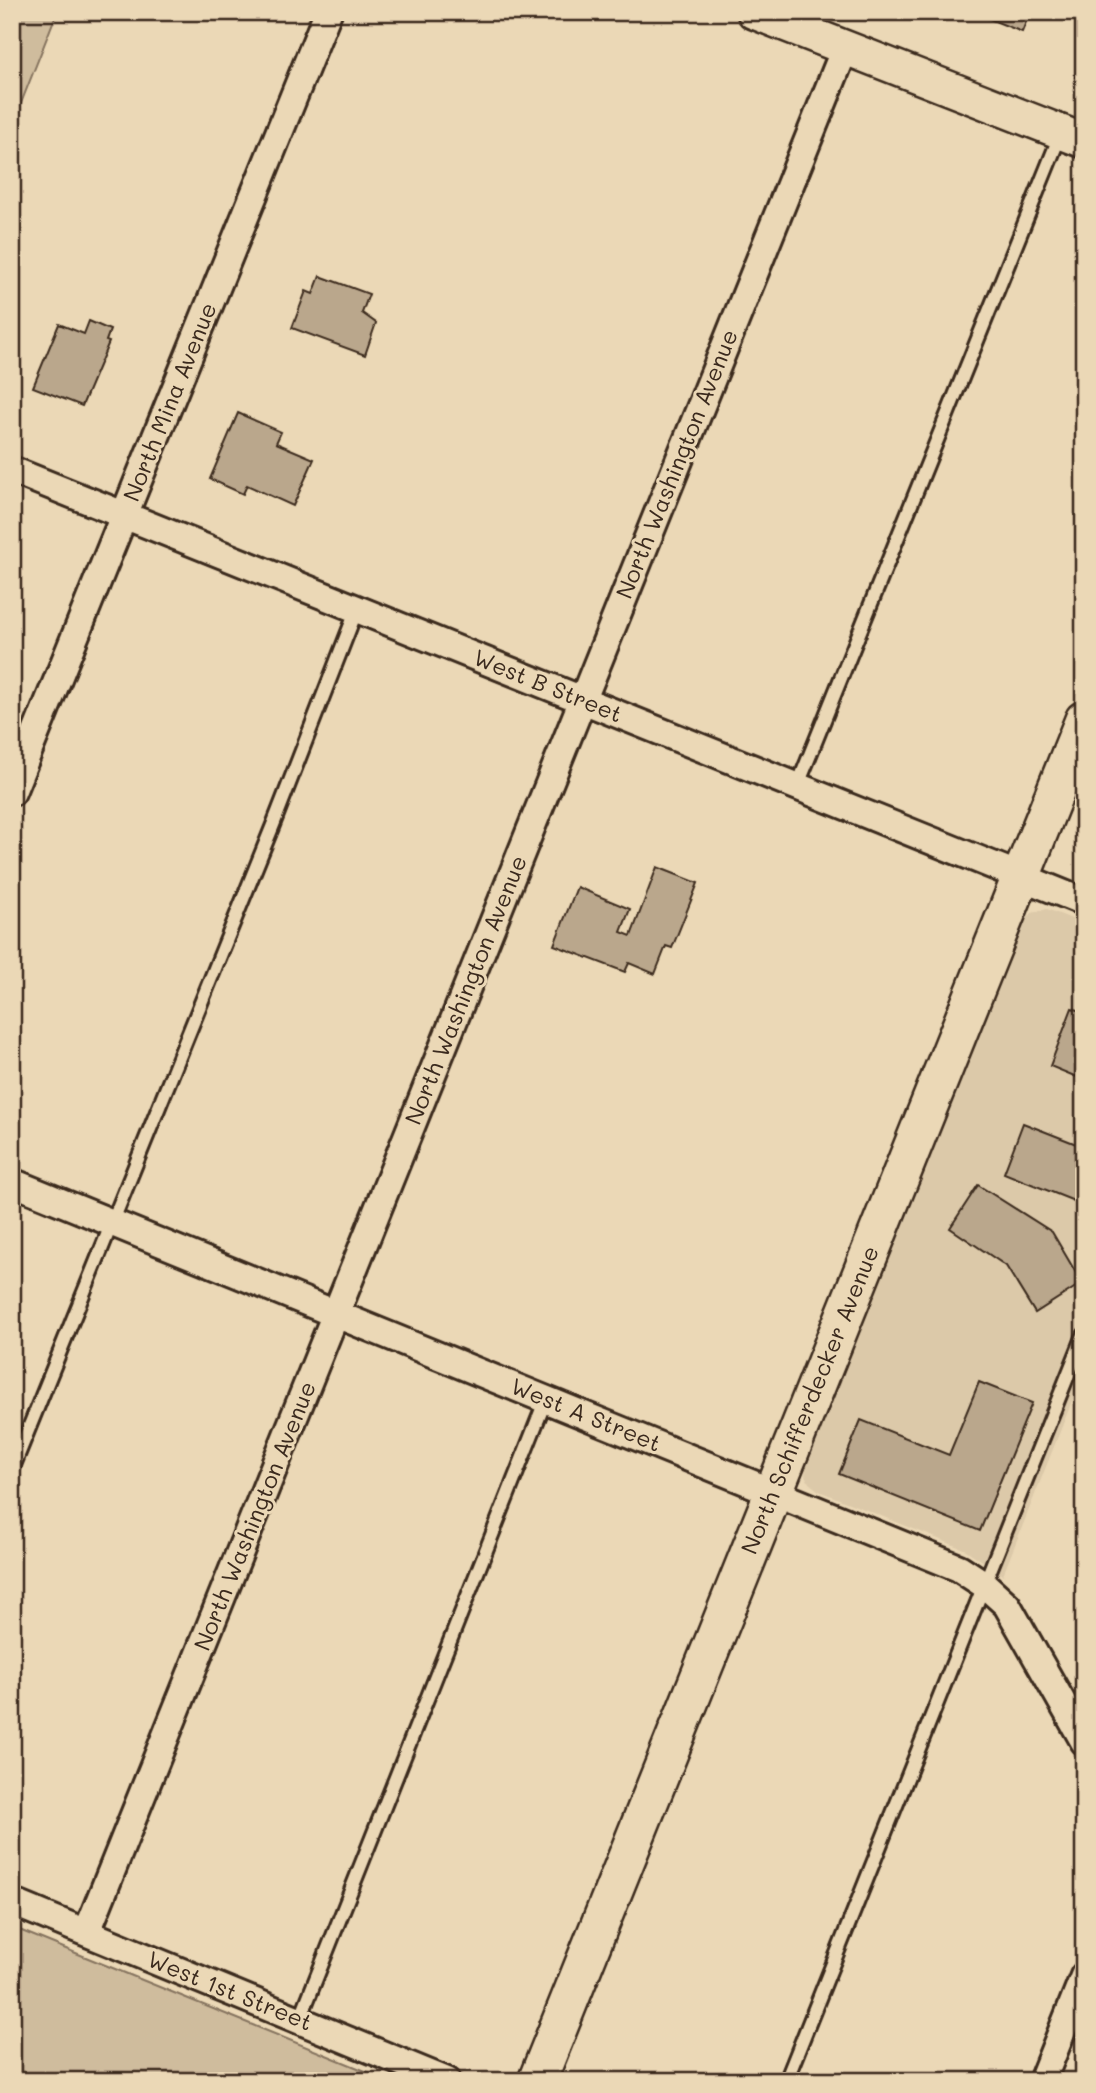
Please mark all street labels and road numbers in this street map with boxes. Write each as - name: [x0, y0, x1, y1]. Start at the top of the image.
- street label: North Mina Avenue: [115, 298, 223, 506]
- street label: North Washington Avenue: [608, 325, 744, 603]
- street label: West B Street: [470, 642, 627, 729]
- street label: North Washington Avenue: [397, 851, 533, 1129]
- street label: North Schifferdecker Avenue: [733, 1241, 885, 1558]
- street label: West A Street: [507, 1370, 666, 1458]
- street label: North Washington Avenue: [186, 1377, 322, 1655]
- street label: West 1st Street: [144, 1943, 317, 2037]

